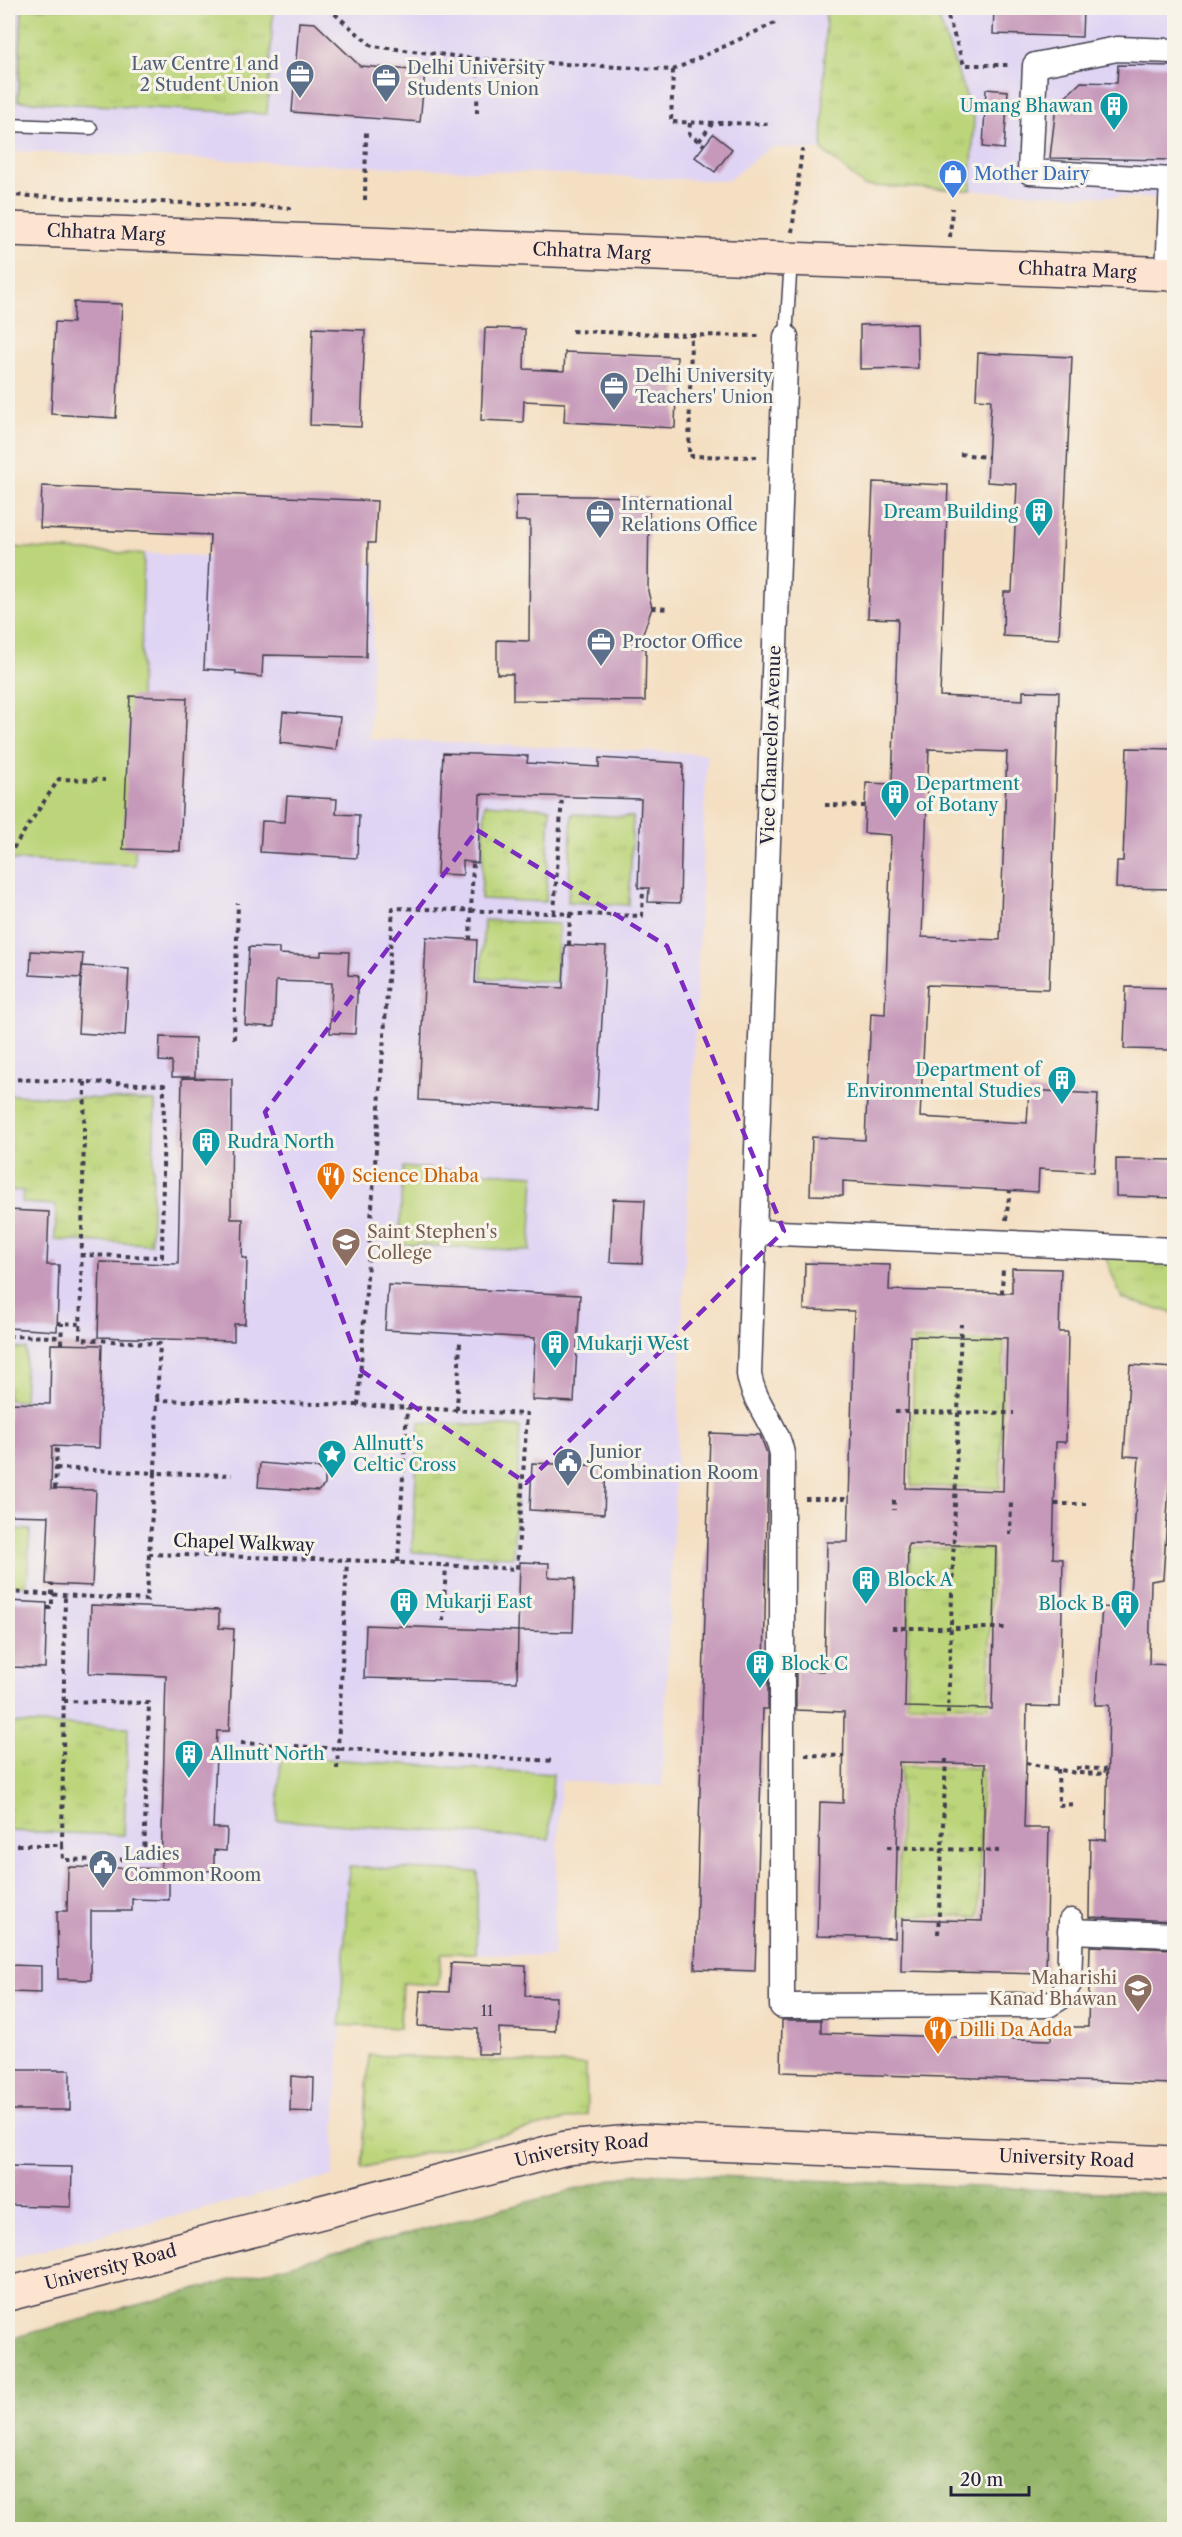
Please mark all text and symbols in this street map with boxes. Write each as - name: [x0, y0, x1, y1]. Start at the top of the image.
- place label: Law Centre 1 and 2 Student Union: [131, 53, 279, 96]
- place label: Delhi University Students Union: [407, 57, 546, 100]
- office icon: Law Centre 1 and 2 Student Union: [284, 58, 316, 100]
- office icon: Delhi University Students Union: [370, 62, 402, 104]
- building icon: Umang Bhawan: [1098, 90, 1130, 132]
- place label: Umang Bhawan: [960, 95, 1093, 117]
- shop icon: Mother Dairy: [937, 158, 969, 200]
- place label: Mother Dairy: [974, 163, 1091, 185]
- street label: Chhatra Marg: [46, 220, 166, 246]
- street label: Chhatra Marg: [532, 238, 652, 265]
- street label: Chhatra Marg: [1018, 257, 1137, 284]
- place label: Delhi University Teachers' Union: [635, 365, 774, 408]
- office icon: Delhi University Teachers' Union: [598, 370, 630, 412]
- place label: International Relations Office: [621, 493, 758, 536]
- building icon: Dream Building: [1023, 496, 1055, 538]
- office icon: International Relations Office: [584, 498, 616, 540]
- place label: Dream Building: [883, 501, 1018, 523]
- office icon: Proctor Office: [585, 626, 617, 668]
- place label: Proctor Office: [622, 631, 743, 653]
- street label: Vice Chancelor Avenue: [756, 645, 785, 846]
- place label: Department of Botany: [916, 773, 1020, 816]
- building icon: Department of Botany: [879, 778, 911, 820]
- place label: Department of Environmental Studies: [846, 1059, 1044, 1102]
- building icon: Department of Environmental Studies: [1046, 1064, 1078, 1106]
- building icon: Rudra North: [190, 1126, 222, 1168]
- place label: Rudra North: [227, 1131, 334, 1153]
- restaurant icon: Science Dhaba: [315, 1160, 347, 1202]
- place label: Science Dhaba: [352, 1165, 479, 1187]
- place label: Saint Stephen's College: [367, 1221, 497, 1264]
- school or university icon: Saint Stephen's College: [330, 1226, 362, 1268]
- building icon: Mukarji West: [539, 1328, 571, 1370]
- place label: Mukarji West: [576, 1333, 690, 1355]
- place label: Allnutt's Celtic Cross: [352, 1433, 456, 1476]
- place icon: Allnutt's Celtic Cross: [316, 1438, 348, 1480]
- place label: Junior Combination Room: [586, 1441, 759, 1484]
- public building icon: Junior Combination Room: [552, 1446, 584, 1488]
- street label: Chapel Walkway: [173, 1530, 316, 1556]
- building icon: Block A: [850, 1564, 882, 1606]
- place label: Block A: [887, 1569, 953, 1591]
- building icon: Mukarji East: [388, 1586, 420, 1628]
- building icon: Block B: [1109, 1588, 1141, 1630]
- place label: Mukarji East: [425, 1591, 533, 1613]
- place label: Block B: [1038, 1593, 1104, 1615]
- building icon: Block C: [744, 1648, 776, 1690]
- place label: Block C: [781, 1653, 848, 1675]
- building icon: Allnutt North: [173, 1738, 205, 1780]
- place label: Allnutt North: [209, 1743, 325, 1765]
- place label: Ladies Common Room: [124, 1843, 262, 1886]
- public building icon: Ladies Common Room: [87, 1848, 119, 1890]
- place label: Maharishi Kanad Bhawan: [989, 1967, 1118, 2010]
- school or university icon: Maharishi Kanad Bhawan: [1122, 1972, 1154, 2014]
- house number: 11: [481, 2001, 494, 2020]
- restaurant icon: Dilli Da Adda: [922, 2014, 954, 2056]
- place label: Dilli Da Adda: [959, 2019, 1073, 2041]
- street label: University Road: [512, 2130, 649, 2172]
- street label: University Road: [998, 2145, 1135, 2172]
- street label: University Road: [42, 2239, 179, 2295]
- scale bar: [951, 2459, 1029, 2497]
- text: 20 m: [960, 2469, 1004, 2491]

